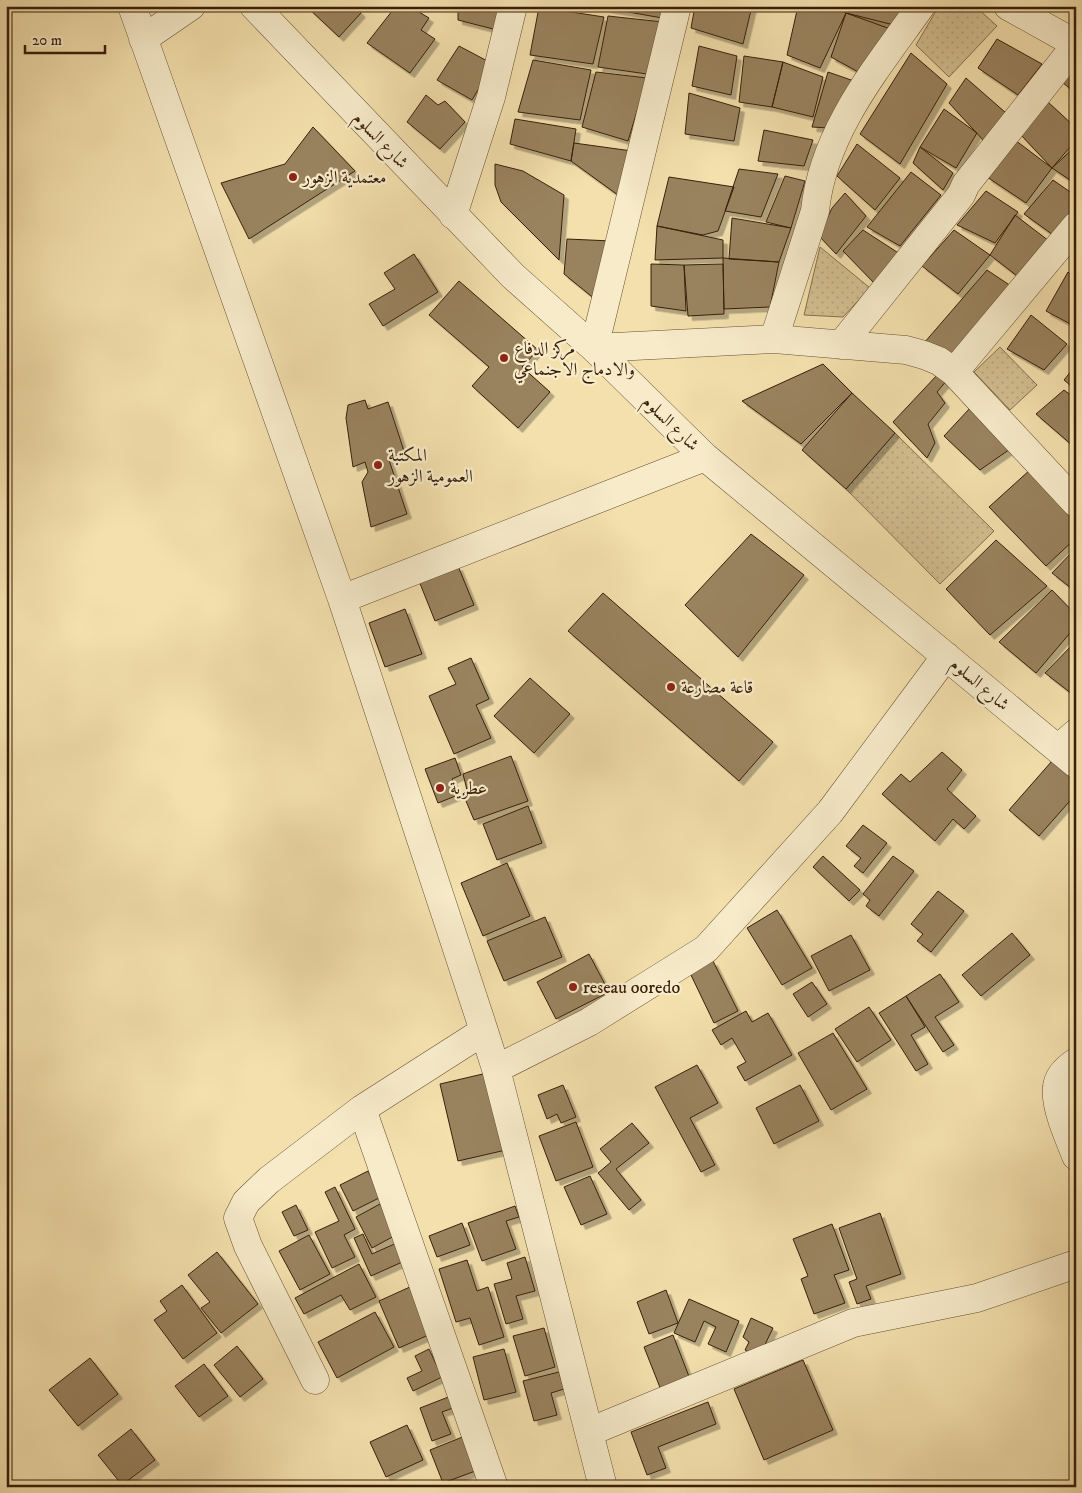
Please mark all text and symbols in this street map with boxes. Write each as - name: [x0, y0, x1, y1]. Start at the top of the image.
- scale bar: [25, 22, 105, 54]
- text: 20 m: [32, 31, 62, 50]
- street label: شارع السلوم: [345, 108, 413, 177]
- place label: معتمدية الزهور: [301, 167, 386, 189]
- marker: معتمدية الزهور: [287, 171, 299, 183]
- place label: مركز الدفاع والادماج الاجنماعي: [514, 338, 635, 385]
- marker: مركز الدفاع والادماج الاجنماعي: [498, 352, 510, 364]
- street label: شارع السلوم: [634, 391, 703, 459]
- place label: المكتبة العمومية الزهور: [386, 445, 473, 488]
- marker: المكتبة العمومية الزهور: [372, 459, 384, 471]
- street label: شارع السلوم: [943, 654, 1014, 719]
- place label: قاعة مصارعة: [681, 677, 753, 699]
- marker: قاعة مصارعة: [665, 681, 677, 693]
- place label: عطرية: [450, 778, 487, 800]
- marker: عطرية: [434, 782, 446, 794]
- place label: reseau ooredo: [583, 977, 680, 999]
- marker: reseau ooredo: [567, 981, 579, 993]

